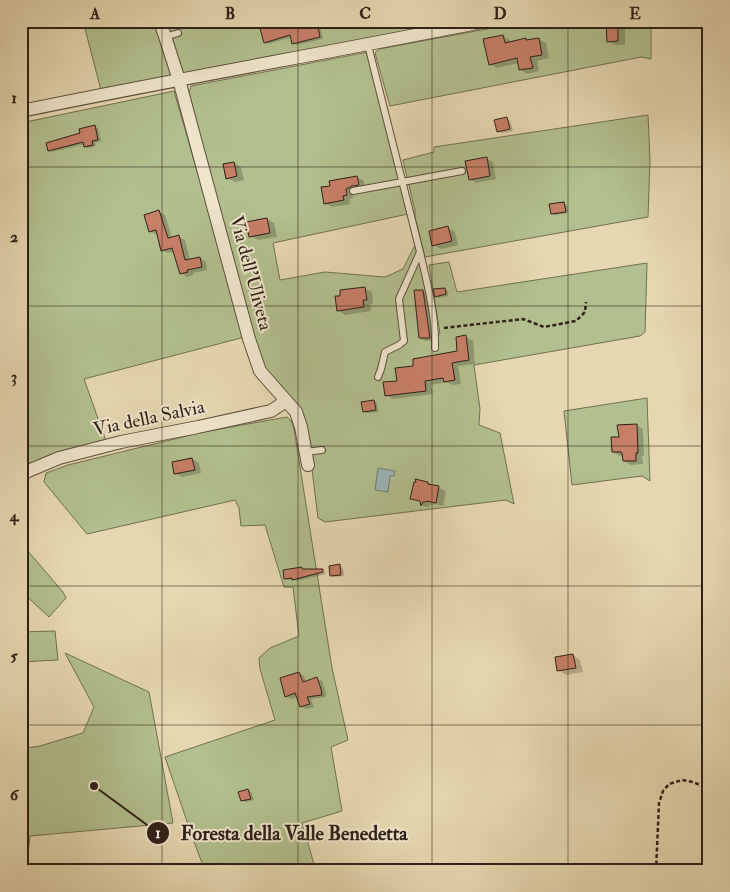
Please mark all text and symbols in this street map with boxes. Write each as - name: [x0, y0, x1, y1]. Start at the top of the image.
- text: A: [89, 4, 101, 24]
- text: B: [225, 4, 235, 24]
- text: C: [359, 4, 371, 24]
- text: D: [493, 4, 507, 24]
- text: E: [629, 4, 641, 24]
- text: 1: [11, 88, 17, 108]
- street label: Via dell'Uliveta: [224, 213, 278, 333]
- text: 2: [10, 227, 18, 247]
- text: 3: [11, 367, 17, 387]
- street label: Via della Salvia: [91, 394, 207, 442]
- text: 4: [9, 506, 20, 526]
- text: 5: [10, 646, 18, 666]
- text: 6: [10, 785, 20, 805]
- callout: Foresta della Valle Benedetta: [145, 816, 417, 851]
- text: Foresta della Valle Benedetta: [180, 821, 408, 846]
- text: 1: [155, 824, 161, 843]

